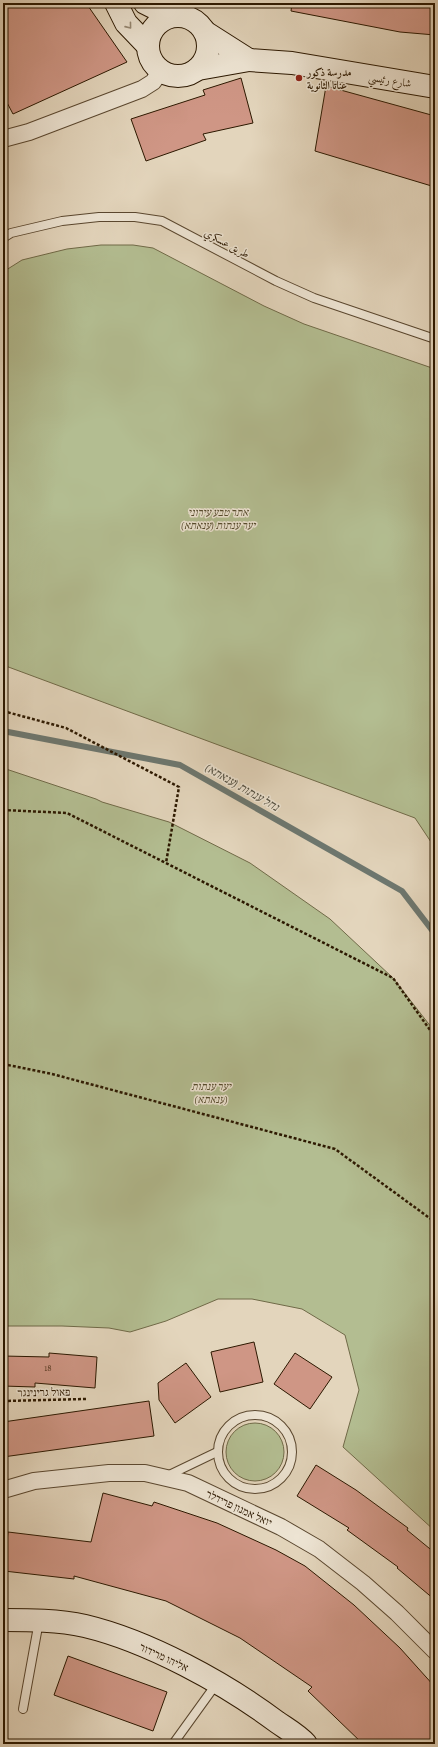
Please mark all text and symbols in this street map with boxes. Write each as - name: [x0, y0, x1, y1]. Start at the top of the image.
- one-way arrow: [125, 21, 132, 28]
- place label: مدرسة ذكور عناتا الثانوية: [305, 65, 351, 93]
- street label: شارع رئيسي: [367, 70, 412, 94]
- marker: مدرسة ذكور عناتا الثانوية: [294, 73, 304, 83]
- street label: طريق عسكري: [201, 225, 252, 263]
- park label: אתר טבע עירוני יער ענתות (ענאתא): [181, 505, 256, 533]
- water label: נחל ענתות (ענאתא): [202, 759, 283, 815]
- park label: יער ענתות (ענאתא): [191, 1079, 232, 1107]
- house number: 18: [44, 1362, 52, 1374]
- street label: פאול גרינינגר: [17, 1385, 71, 1400]
- street label: יואל אמנון פרידלר: [203, 1487, 274, 1530]
- street label: אליהו מרידור: [137, 1640, 191, 1675]

